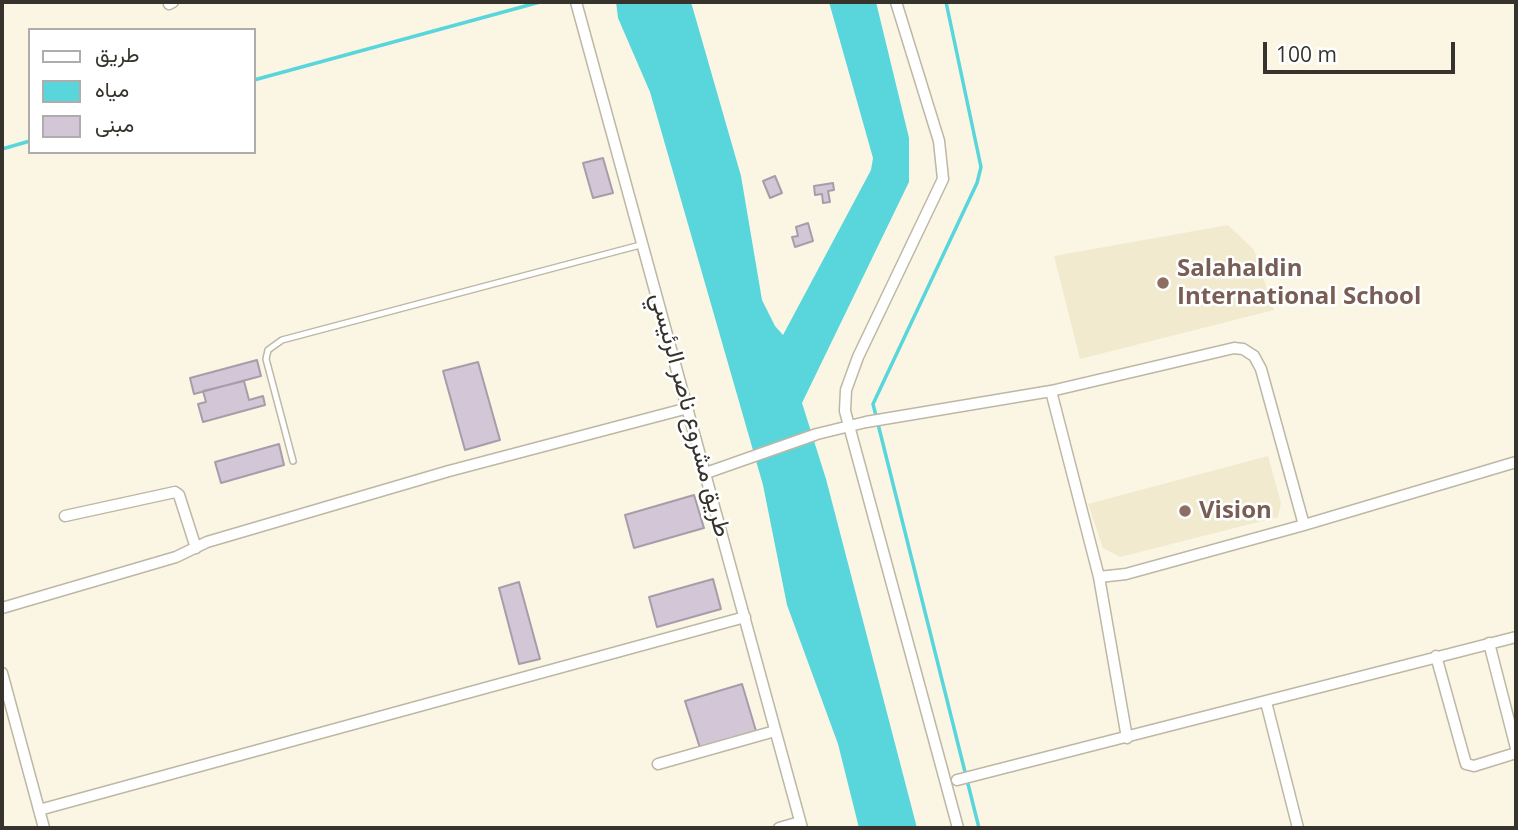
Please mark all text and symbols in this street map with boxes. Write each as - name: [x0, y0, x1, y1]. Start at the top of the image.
- legend: [28, 28, 256, 154]
- scale bar: [1266, 28, 1458, 72]
- text: طريق: [95, 40, 140, 68]
- text: 100 m: [1276, 40, 1337, 68]
- text: مياه: [95, 75, 129, 103]
- text: مبنى: [95, 110, 134, 138]
- place label: Salahaldin International School: [1177, 255, 1421, 311]
- marker: Salahaldin International School: [1155, 275, 1171, 291]
- street label: طريق مشروع ناصر الرئيسي: [644, 290, 736, 540]
- place label: Vision: [1199, 497, 1272, 525]
- marker: Vision: [1177, 503, 1193, 519]

